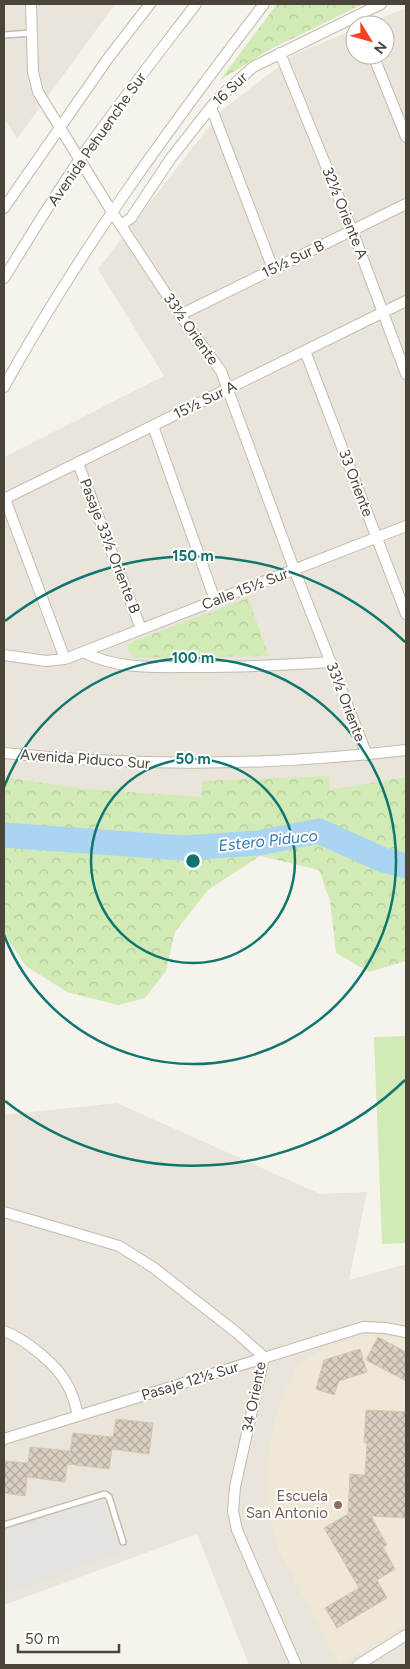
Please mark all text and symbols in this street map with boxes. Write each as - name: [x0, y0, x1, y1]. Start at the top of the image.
- north arrow: [345, 15, 395, 65]
- text: N: [370, 38, 390, 57]
- street label: 16 Sur: [209, 68, 251, 110]
- street label: Avenida Pehuenche Sur: [44, 69, 150, 209]
- street label: 32½ Oriente A: [318, 164, 372, 262]
- street label: 15½ Sur B: [259, 236, 327, 282]
- street label: 33½ Oriente: [160, 290, 222, 368]
- street label: 15½ Sur A: [171, 377, 239, 423]
- street label: 33 Oriente: [335, 447, 377, 519]
- street label: Pasaje 33½ Oriente B: [76, 476, 144, 616]
- text: 150 m: [172, 547, 214, 565]
- street label: Calle 15½ Sur: [199, 564, 291, 614]
- text: 100 m: [172, 649, 214, 667]
- street label: 33½ Oriente: [323, 660, 369, 744]
- street label: Avenida Piduco Sur: [19, 745, 151, 773]
- text: 50 m: [175, 750, 211, 768]
- water label: Estero Piduco: [217, 826, 319, 855]
- centre of rings: [184, 852, 202, 870]
- street label: Pasaje 12½ Sur: [139, 1358, 241, 1404]
- street label: 34 Oriente: [238, 1360, 270, 1434]
- place label: Escuela San Antonio: [246, 1487, 328, 1522]
- marker: Escuela San Antonio: [332, 1499, 344, 1511]
- scale bar: [18, 1622, 119, 1654]
- text: 50 m: [25, 1630, 60, 1648]

